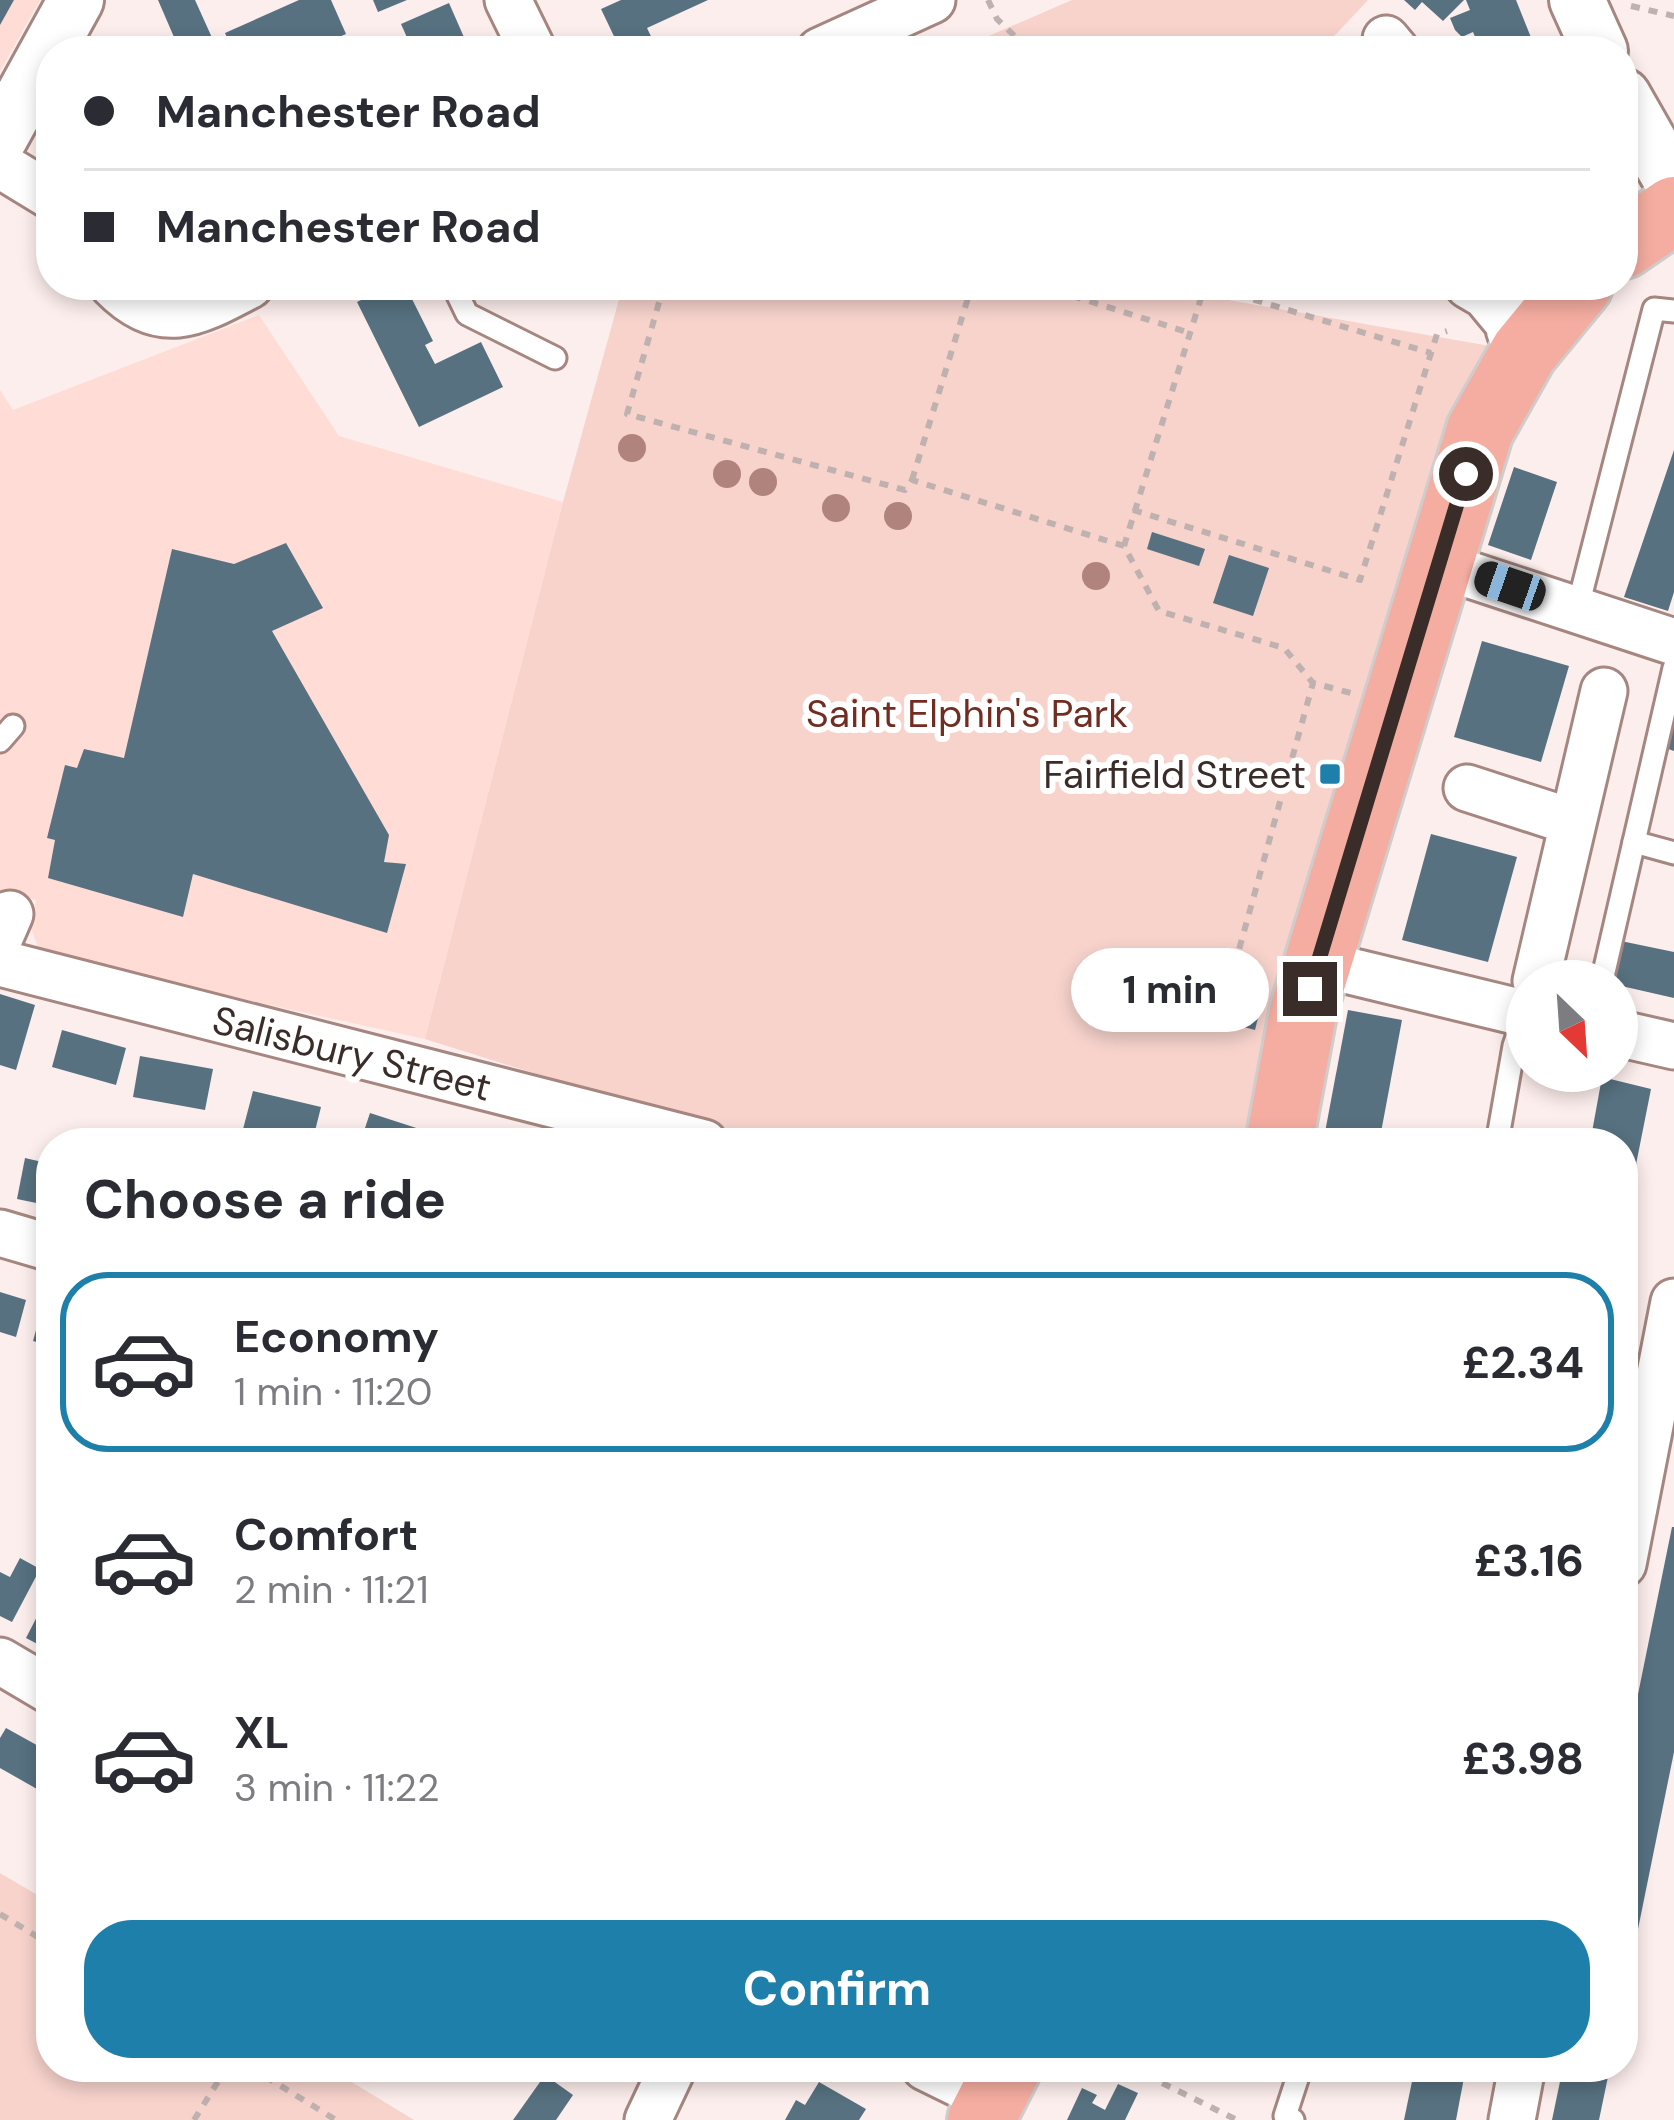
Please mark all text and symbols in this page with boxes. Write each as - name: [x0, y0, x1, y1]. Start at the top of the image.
- text: Manchester Road: [156, 82, 541, 141]
- text: Manchester Road: [156, 197, 541, 256]
- route start: [1439, 447, 1493, 501]
- car: [1470, 557, 1550, 615]
- park label: Saint Elphin's Park: [806, 688, 1128, 739]
- place label: Fairfield Street: [1043, 749, 1306, 800]
- marker: Fairfield Street: [1317, 761, 1343, 787]
- callout: 1 min: [1070, 947, 1268, 1031]
- north arrow: [1506, 960, 1638, 1092]
- map controls: [1506, 960, 1638, 1092]
- route end: [1283, 962, 1337, 1016]
- text: 1 min: [1123, 964, 1217, 1015]
- street label: Salisbury Street: [207, 994, 496, 1113]
- text: Choose a ride: [84, 1164, 446, 1235]
- text: Economy: [234, 1307, 439, 1366]
- icon: car: [90, 1308, 198, 1416]
- text: £2.34: [1462, 1333, 1584, 1392]
- text: 1 min · 11:20: [234, 1366, 432, 1417]
- text: Comfort: [234, 1505, 418, 1564]
- icon: car: [90, 1506, 198, 1614]
- text: £3.16: [1474, 1531, 1584, 1590]
- text: 2 min · 11:21: [234, 1564, 429, 1615]
- text: XL: [234, 1703, 289, 1762]
- icon: car: [90, 1704, 198, 1812]
- text: £3.98: [1462, 1729, 1584, 1788]
- text: 3 min · 11:22: [234, 1762, 440, 1813]
- button: Confirm: [84, 1920, 1590, 2058]

